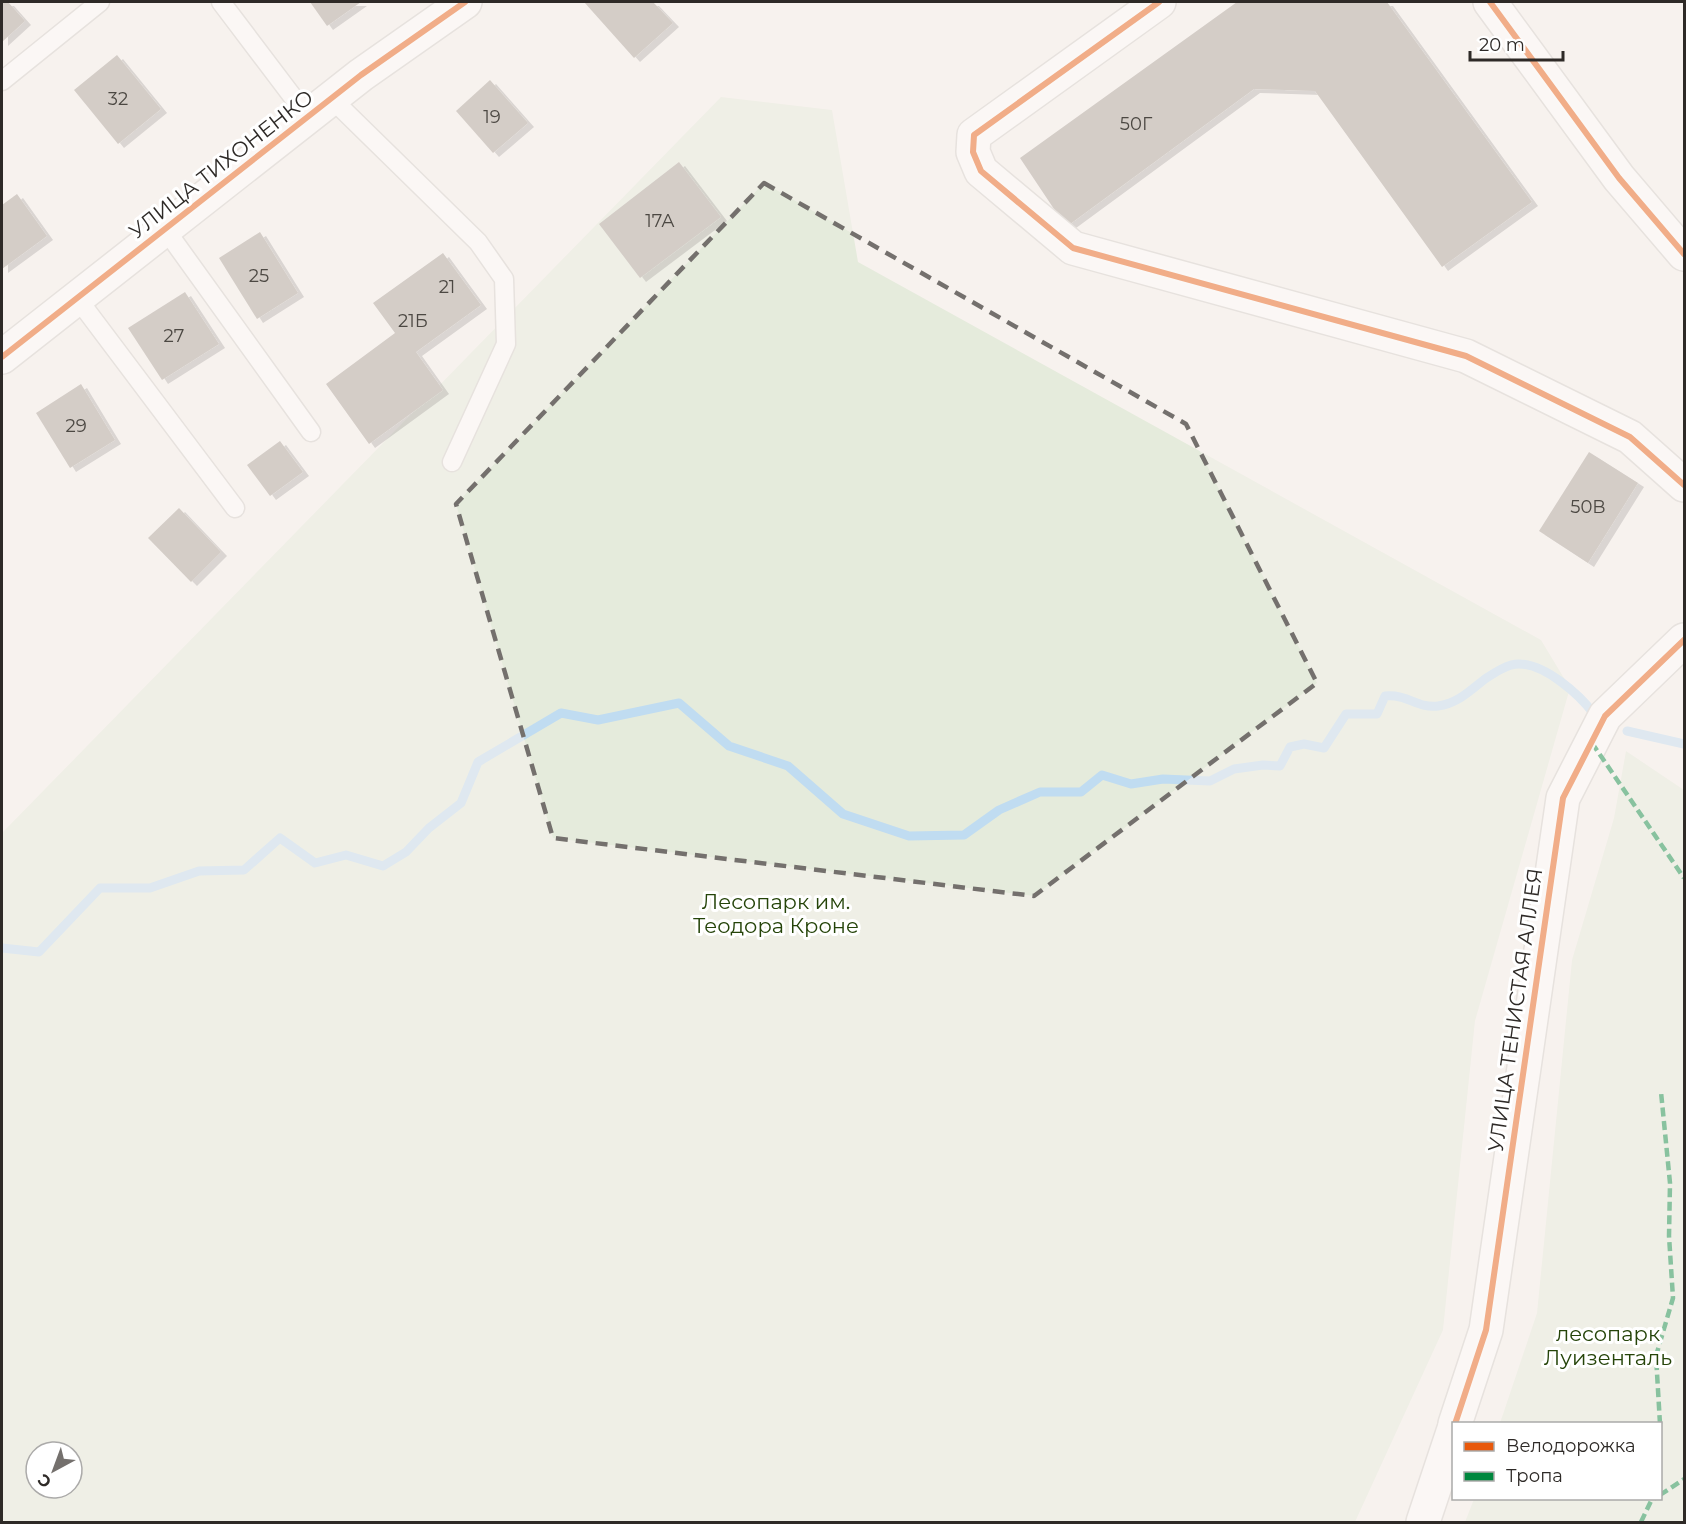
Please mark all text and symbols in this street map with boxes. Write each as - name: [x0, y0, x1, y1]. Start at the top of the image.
- scale bar: [1470, 24, 1563, 62]
- text: 20 m: [1479, 34, 1525, 56]
- street label: УЛИЦА ТИХОНЕНКО: [124, 84, 318, 244]
- house number: 32: [108, 88, 128, 110]
- house number: 19: [483, 106, 501, 128]
- house number: 50Г: [1120, 113, 1153, 135]
- house number: 17А: [645, 210, 675, 232]
- house number: 25: [249, 265, 269, 287]
- house number: 21: [439, 276, 455, 298]
- house number: 21Б: [398, 310, 428, 332]
- house number: 27: [164, 325, 184, 347]
- house number: 29: [65, 415, 87, 437]
- house number: 50В: [1570, 496, 1606, 518]
- street label: УЛИЦА ТЕНИСТАЯ АЛЛЕЯ: [1483, 866, 1547, 1154]
- park label: Лесопарк им. Теодора Кроне: [693, 889, 859, 938]
- park label: лесопарк Луизенталь: [1544, 1321, 1672, 1370]
- legend: [1452, 1422, 1662, 1500]
- text: Велодорожка: [1506, 1435, 1635, 1457]
- north arrow: [24, 1440, 84, 1500]
- text: Тропа: [1506, 1465, 1563, 1487]
- text: С: [34, 1470, 55, 1492]

